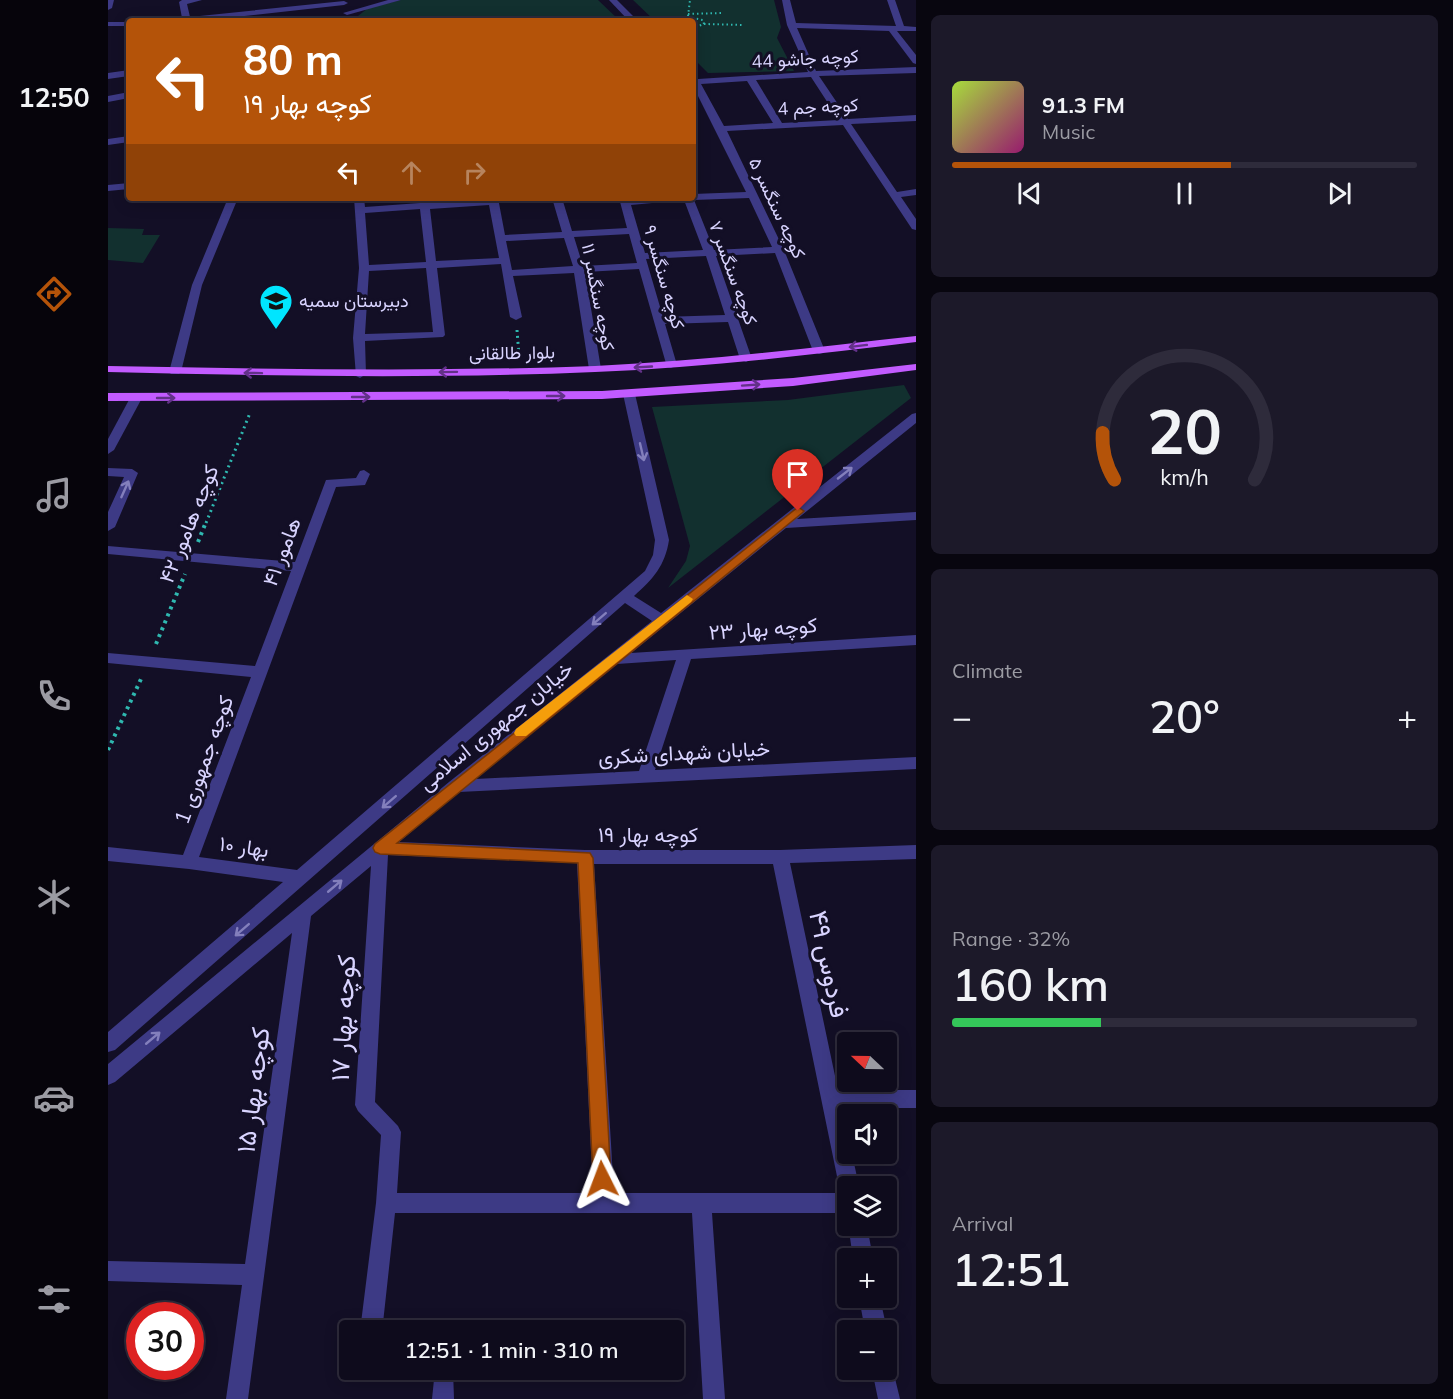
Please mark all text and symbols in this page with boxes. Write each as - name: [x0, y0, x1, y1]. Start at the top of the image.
- text: 80 m: [243, 33, 343, 86]
- icon: left: [144, 42, 222, 120]
- street label: کوچه جاشو 44: [751, 44, 859, 74]
- text: 12:50: [18, 80, 90, 114]
- text: کوچه بهار ۱۹: [243, 86, 372, 120]
- text: 91.3 FM: [1042, 91, 1125, 119]
- street label: کوچه جم 4: [777, 93, 859, 121]
- text: Music: [1042, 119, 1095, 144]
- street label: کوچه سنگسر ۵: [743, 154, 811, 262]
- icon: left: [332, 156, 365, 189]
- icon: ahead: [395, 156, 428, 189]
- icon: right: [458, 156, 491, 189]
- icon: previous: [1013, 177, 1046, 210]
- icon: pause: [1168, 177, 1201, 210]
- icon: next: [1323, 177, 1356, 210]
- street label: کوچه سنگسر ۷: [703, 218, 763, 328]
- street label: کوچه سنگسر ۹: [638, 222, 690, 332]
- street label: کوچه سنگسر ۱۱: [576, 241, 620, 353]
- icon: directions: [33, 273, 75, 315]
- school or university icon: دبیرستان سمیه: [258, 283, 294, 330]
- place label: دبیرستان سمیه: [299, 289, 409, 312]
- street label: بلوار طالقانی: [469, 340, 555, 365]
- one-way arrow: [849, 341, 868, 352]
- one-way arrow: [633, 361, 653, 372]
- one-way arrow: [244, 367, 264, 379]
- one-way arrow: [439, 367, 459, 378]
- one-way arrow: [741, 380, 761, 391]
- one-way arrow: [546, 390, 566, 402]
- one-way arrow: [351, 391, 371, 403]
- text: 20: [1147, 391, 1222, 470]
- one-way arrow: [156, 392, 176, 404]
- one-way arrow: [636, 442, 648, 461]
- pin: [772, 449, 823, 511]
- icon: arrive: [781, 458, 814, 491]
- street label: کوچه هامور ۴۲: [153, 461, 225, 587]
- text: km/h: [1160, 463, 1209, 490]
- one-way arrow: [837, 466, 853, 479]
- icon: music: [33, 474, 75, 516]
- one-way arrow: [119, 481, 131, 499]
- street label: هامور ۴۱: [256, 514, 307, 590]
- street label: کوچه بهار ۲۳: [708, 611, 818, 647]
- one-way arrow: [592, 612, 607, 626]
- street label: خیابان جمهوری اسلامی: [413, 655, 579, 796]
- text: Climate: [952, 658, 1023, 683]
- icon: phone: [33, 675, 75, 717]
- text: 20°: [1149, 688, 1220, 744]
- street label: کوچه جمهوری 1: [168, 692, 240, 828]
- text: −: [952, 696, 972, 737]
- text: +: [1397, 696, 1417, 737]
- street label: خیابان شهدای شکری: [597, 735, 771, 770]
- one-way arrow: [382, 795, 397, 809]
- street label: کوچه بهار ۱۹: [598, 821, 698, 849]
- street label: بهار ۱۰: [218, 830, 271, 863]
- icon: climate: [33, 876, 75, 918]
- one-way arrow: [327, 880, 343, 893]
- street label: فردوس ۴۹: [802, 907, 857, 1021]
- one-way arrow: [235, 923, 250, 937]
- text: Range · 32%: [952, 926, 1070, 951]
- street label: کوچه بهار ۱۷: [323, 954, 364, 1082]
- text: 160 km: [952, 956, 1109, 1012]
- street label: کوچه بهار ۱۵: [228, 1025, 279, 1155]
- one-way arrow: [145, 1032, 161, 1045]
- north arrow: [837, 1032, 897, 1092]
- map controls: [837, 1032, 897, 1380]
- icon: car: [33, 1077, 75, 1119]
- button: sound: [837, 1104, 897, 1164]
- position arrow: [570, 1147, 634, 1211]
- button: layers: [837, 1176, 897, 1236]
- text: Arrival: [952, 1211, 1013, 1236]
- text: 12:51: [952, 1241, 1071, 1297]
- button: +: [837, 1248, 897, 1308]
- icon: filters: [33, 1278, 75, 1320]
- speed limit sign: 30: [126, 1302, 204, 1380]
- button: −: [837, 1320, 897, 1380]
- text: 12:51 · 1 min · 310 m: [404, 1336, 619, 1364]

